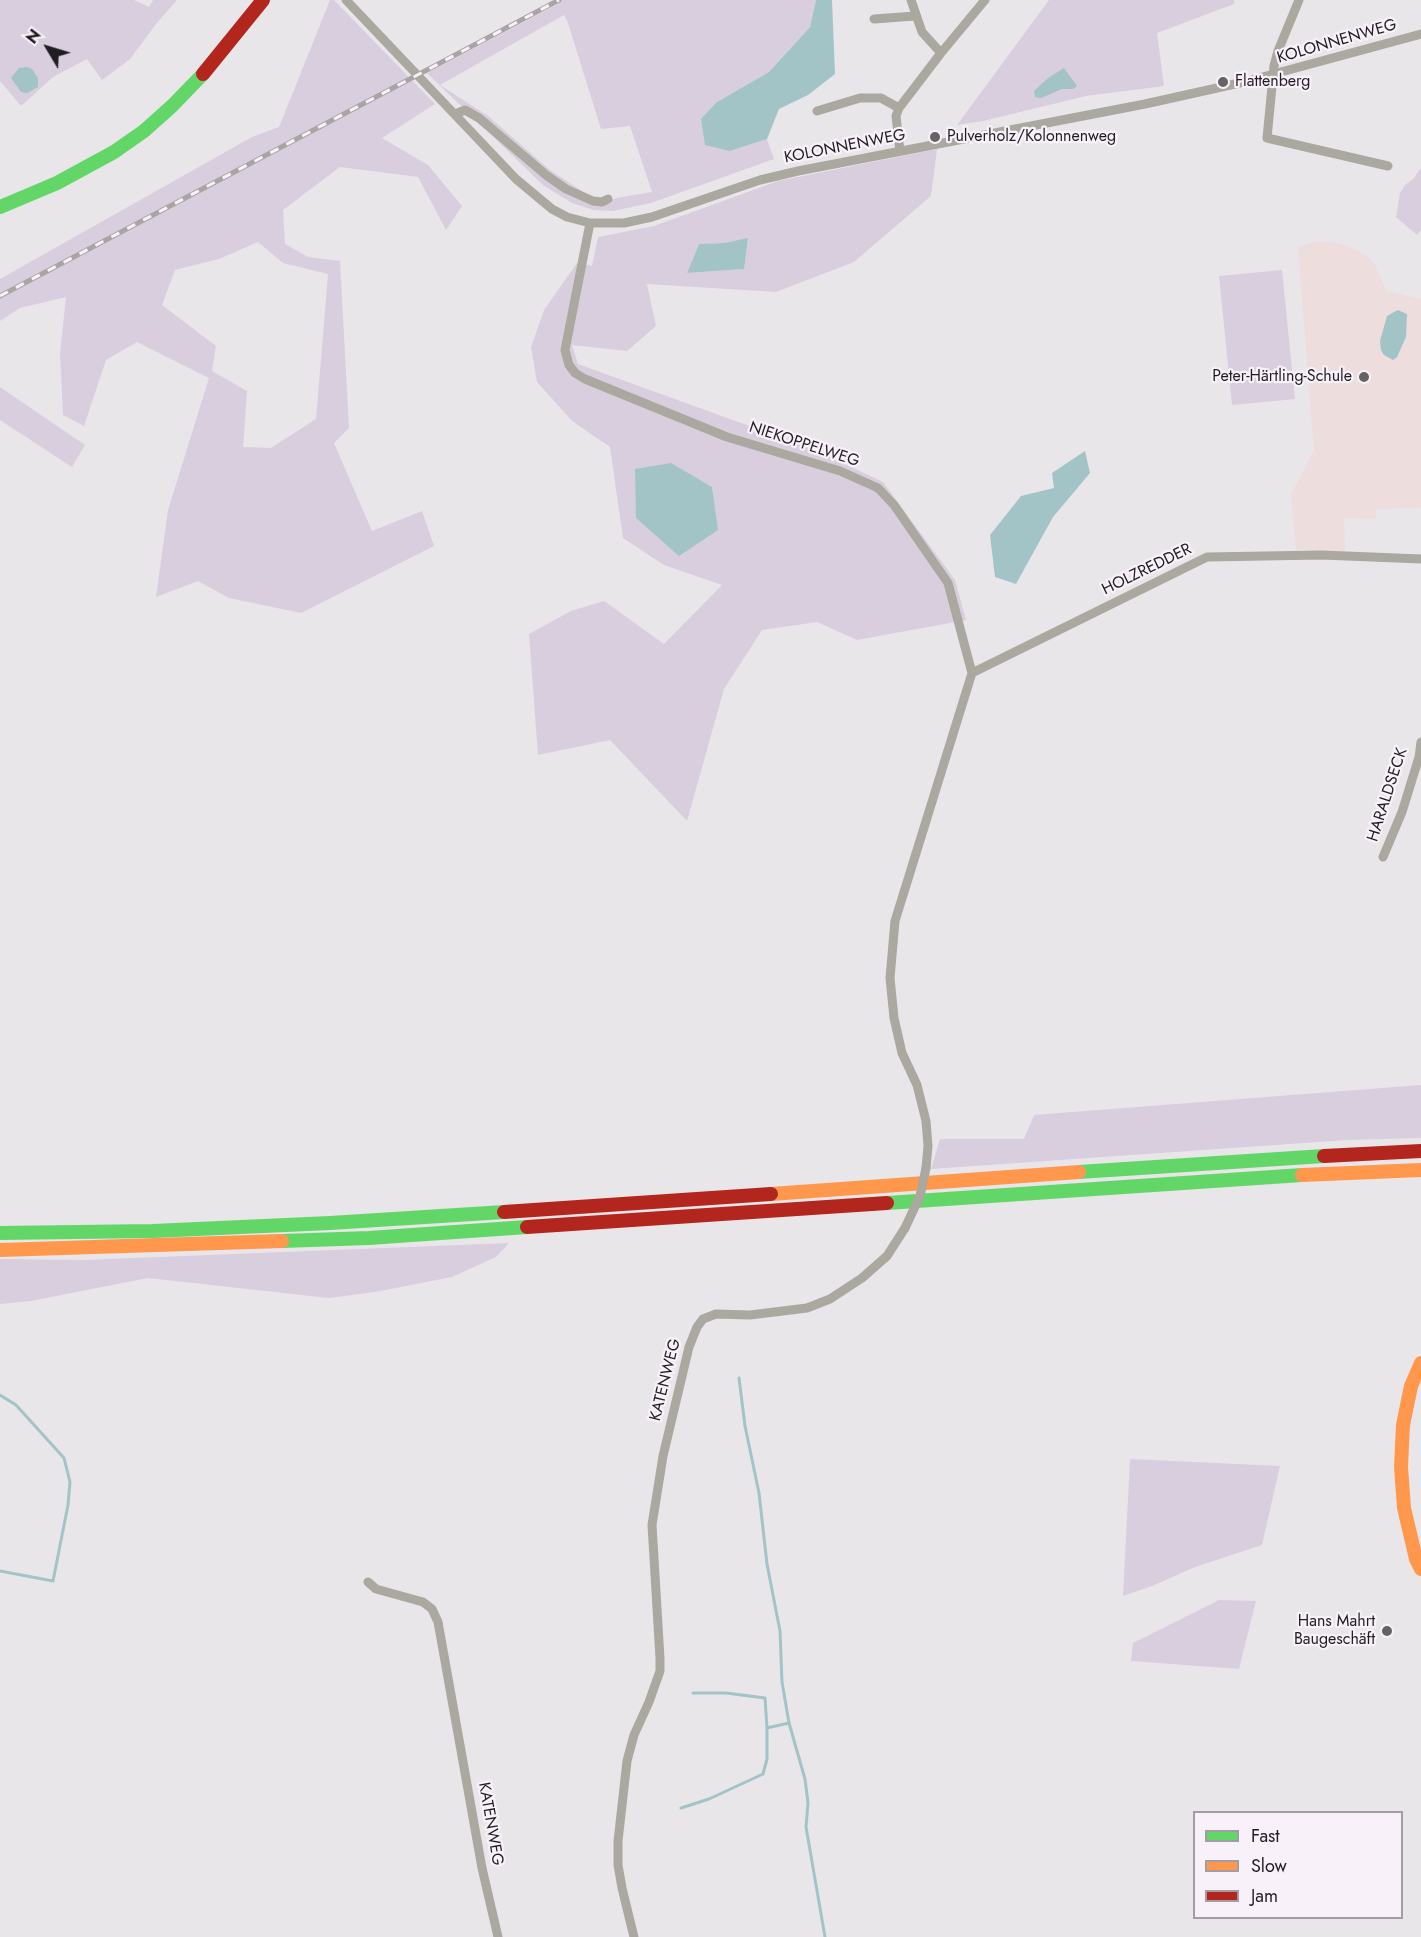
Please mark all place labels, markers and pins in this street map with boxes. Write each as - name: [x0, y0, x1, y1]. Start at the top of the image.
- place label: Flattenberg: [1235, 72, 1310, 92]
- marker: Flattenberg: [1216, 75, 1230, 89]
- place label: Pulverholz/Kolonnenweg: [947, 127, 1116, 147]
- marker: Pulverholz/Kolonnenweg: [928, 130, 942, 144]
- place label: Peter-Härtling-Schule: [1212, 367, 1352, 387]
- marker: Peter-Härtling-Schule: [1357, 370, 1371, 384]
- place label: Hans Mahrt Baugeschäft: [1294, 1612, 1375, 1650]
- marker: Hans Mahrt Baugeschäft: [1380, 1624, 1394, 1638]

